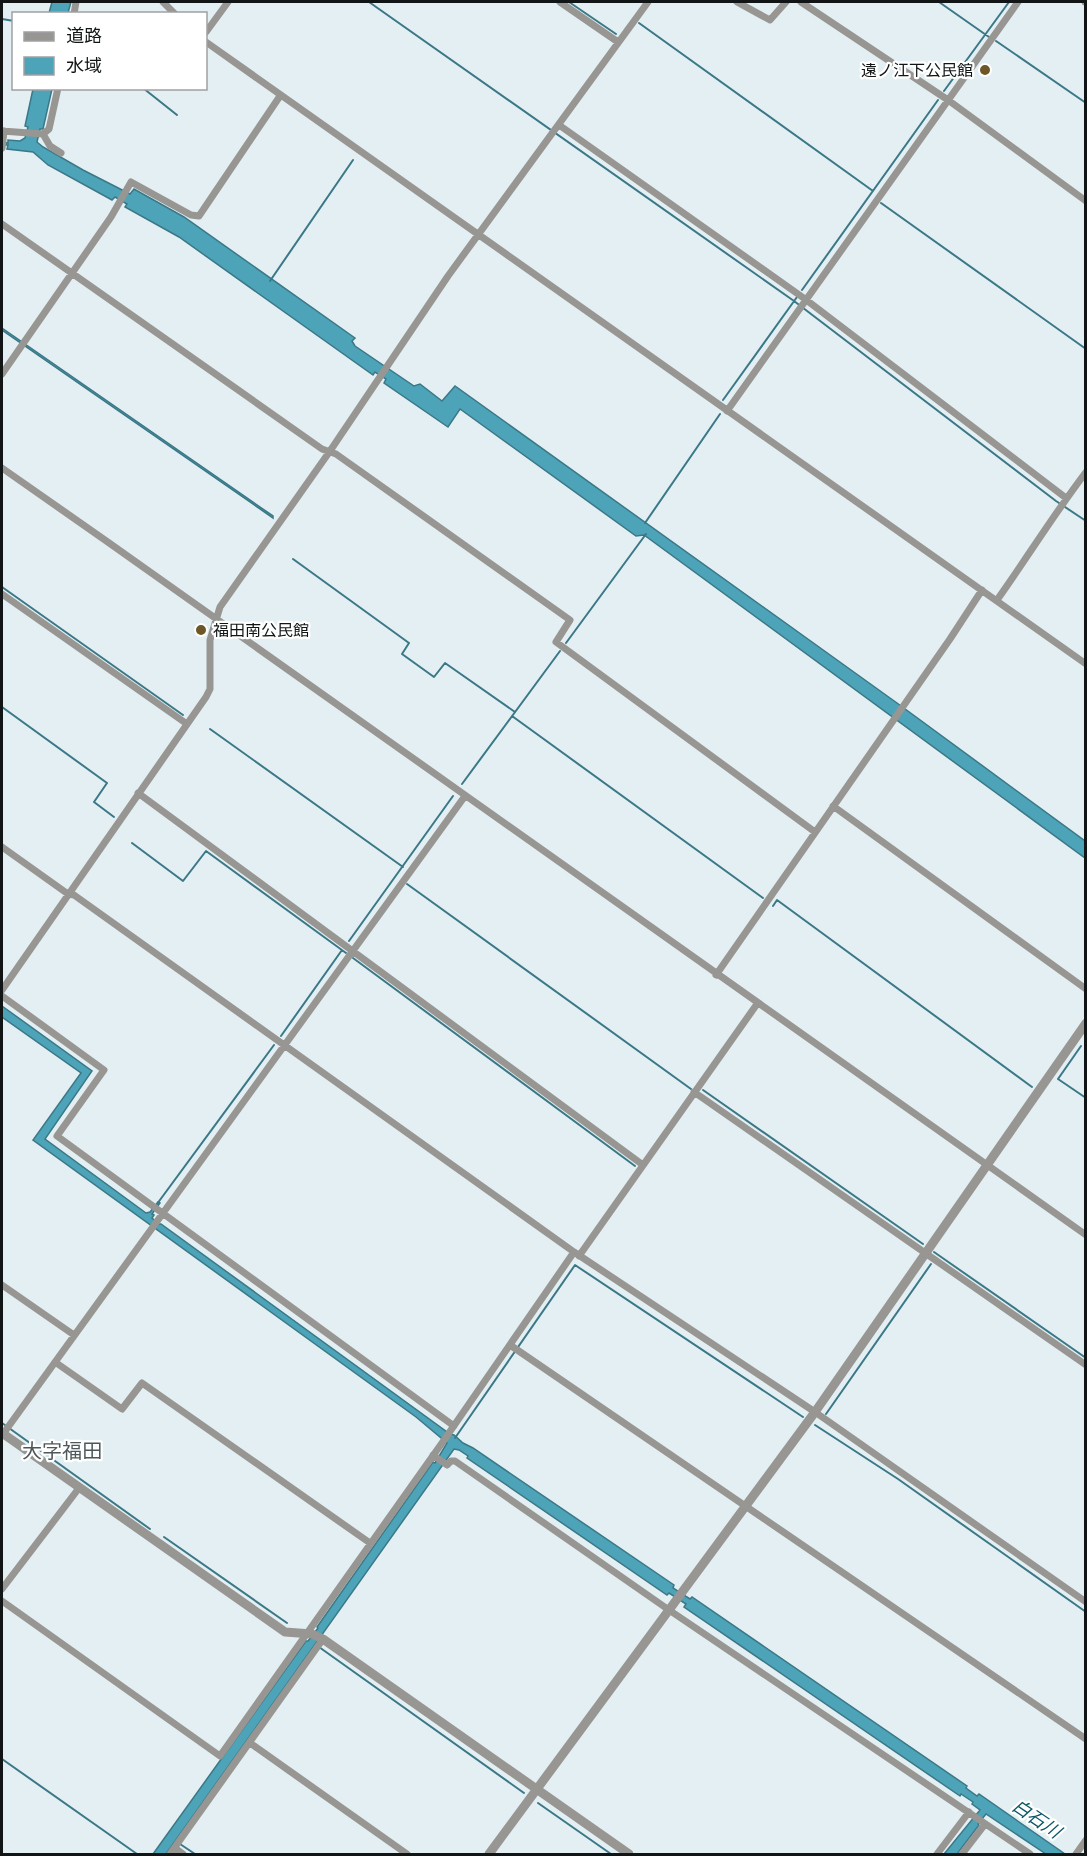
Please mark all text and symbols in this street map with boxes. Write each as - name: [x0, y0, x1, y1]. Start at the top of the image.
- legend: [12, 12, 207, 90]
- text: 道路: [66, 23, 102, 47]
- text: 水域: [66, 53, 102, 77]
- place label: 遠ノ江下公民館: [861, 59, 973, 81]
- marker: 遠ノ江下公民館: [978, 63, 992, 77]
- place label: 福田南公民館: [213, 619, 309, 641]
- marker: 福田南公民館: [194, 623, 208, 637]
- district label: 大字福田: [22, 1437, 102, 1464]
- water label: 白石川: [1008, 1793, 1068, 1844]

